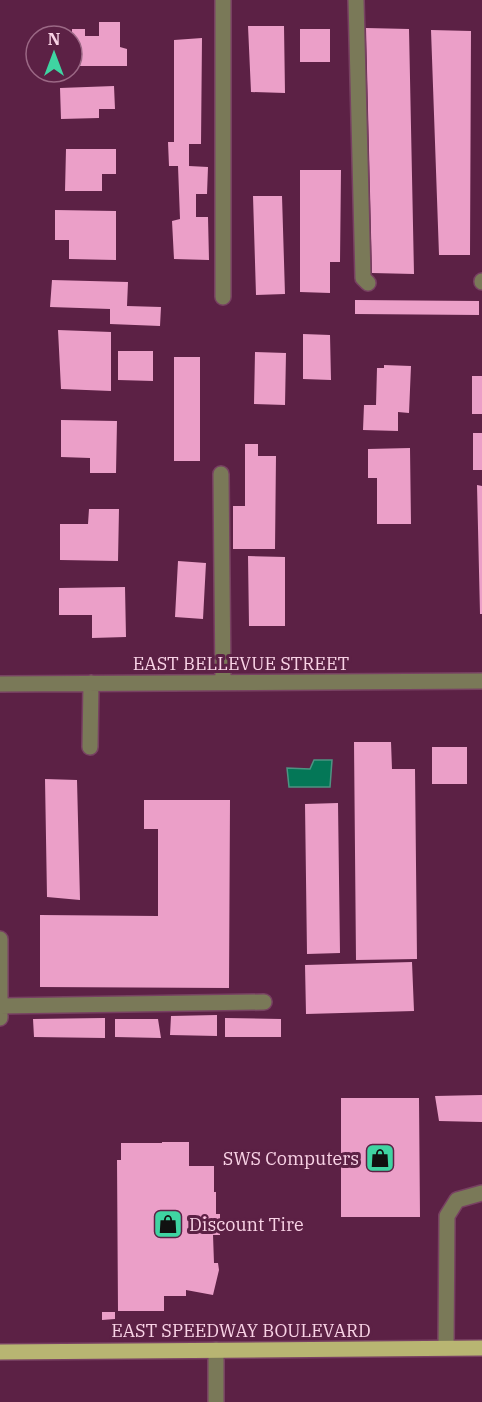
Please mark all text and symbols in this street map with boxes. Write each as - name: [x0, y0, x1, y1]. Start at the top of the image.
- north arrow: [24, 24, 84, 84]
- text: N: [48, 29, 60, 49]
- street label: EAST BELLEVUE STREET: [133, 652, 349, 675]
- shop icon: SWS Computers: [364, 1142, 396, 1174]
- place label: SWS Computers: [223, 1147, 359, 1170]
- shop icon: Discount Tire: [152, 1208, 184, 1240]
- place label: Discount Tire: [189, 1213, 304, 1236]
- street label: EAST SPEEDWAY BOULEVARD: [111, 1319, 371, 1342]

